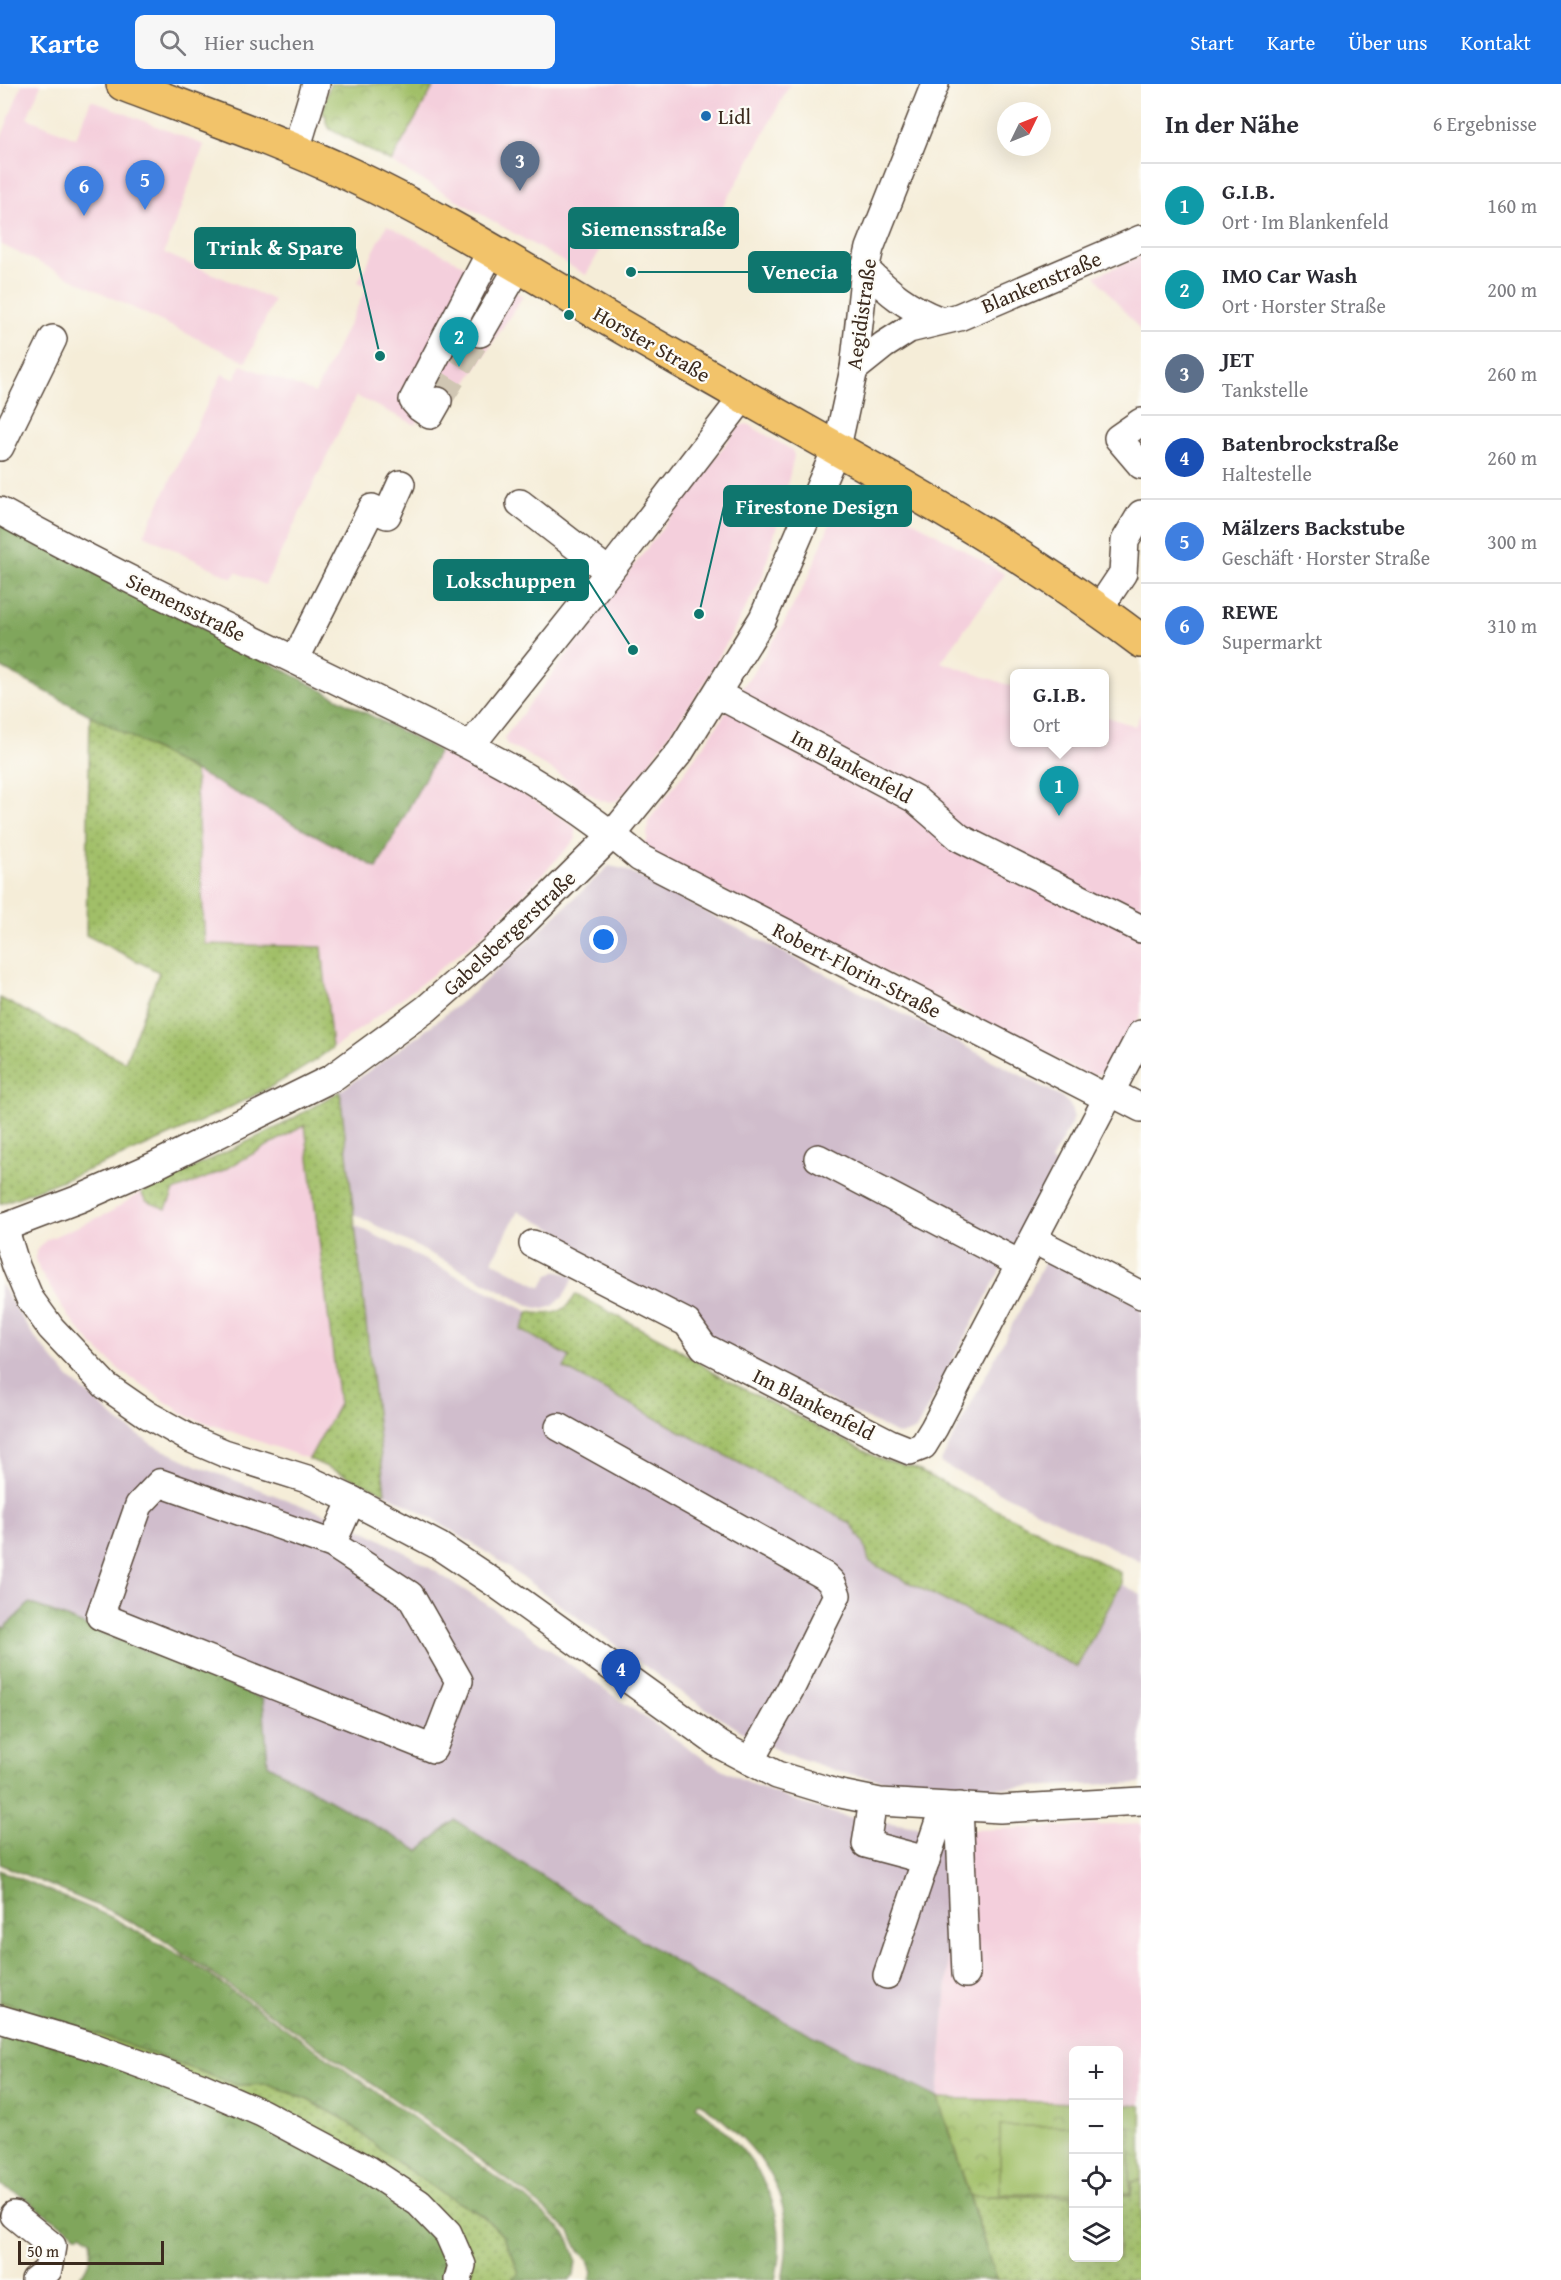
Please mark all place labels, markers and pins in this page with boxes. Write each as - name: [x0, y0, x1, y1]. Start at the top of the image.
- place label: Lidl: [718, 101, 751, 132]
- marker: Lidl: [699, 109, 713, 123]
- pin: 3: [500, 141, 540, 191]
- pin: 5: [126, 160, 164, 210]
- pin: 6: [64, 166, 104, 216]
- callout: Siemensstraße: [569, 208, 738, 248]
- callout: Trink & Spare: [195, 228, 355, 268]
- callout: Venecia: [749, 252, 850, 292]
- pin: 2: [440, 318, 478, 367]
- callout: Firestone Design: [724, 486, 911, 526]
- callout: Lokschuppen: [434, 560, 588, 600]
- pin: 1: [1040, 766, 1078, 816]
- pin: 4: [602, 1650, 640, 1699]

